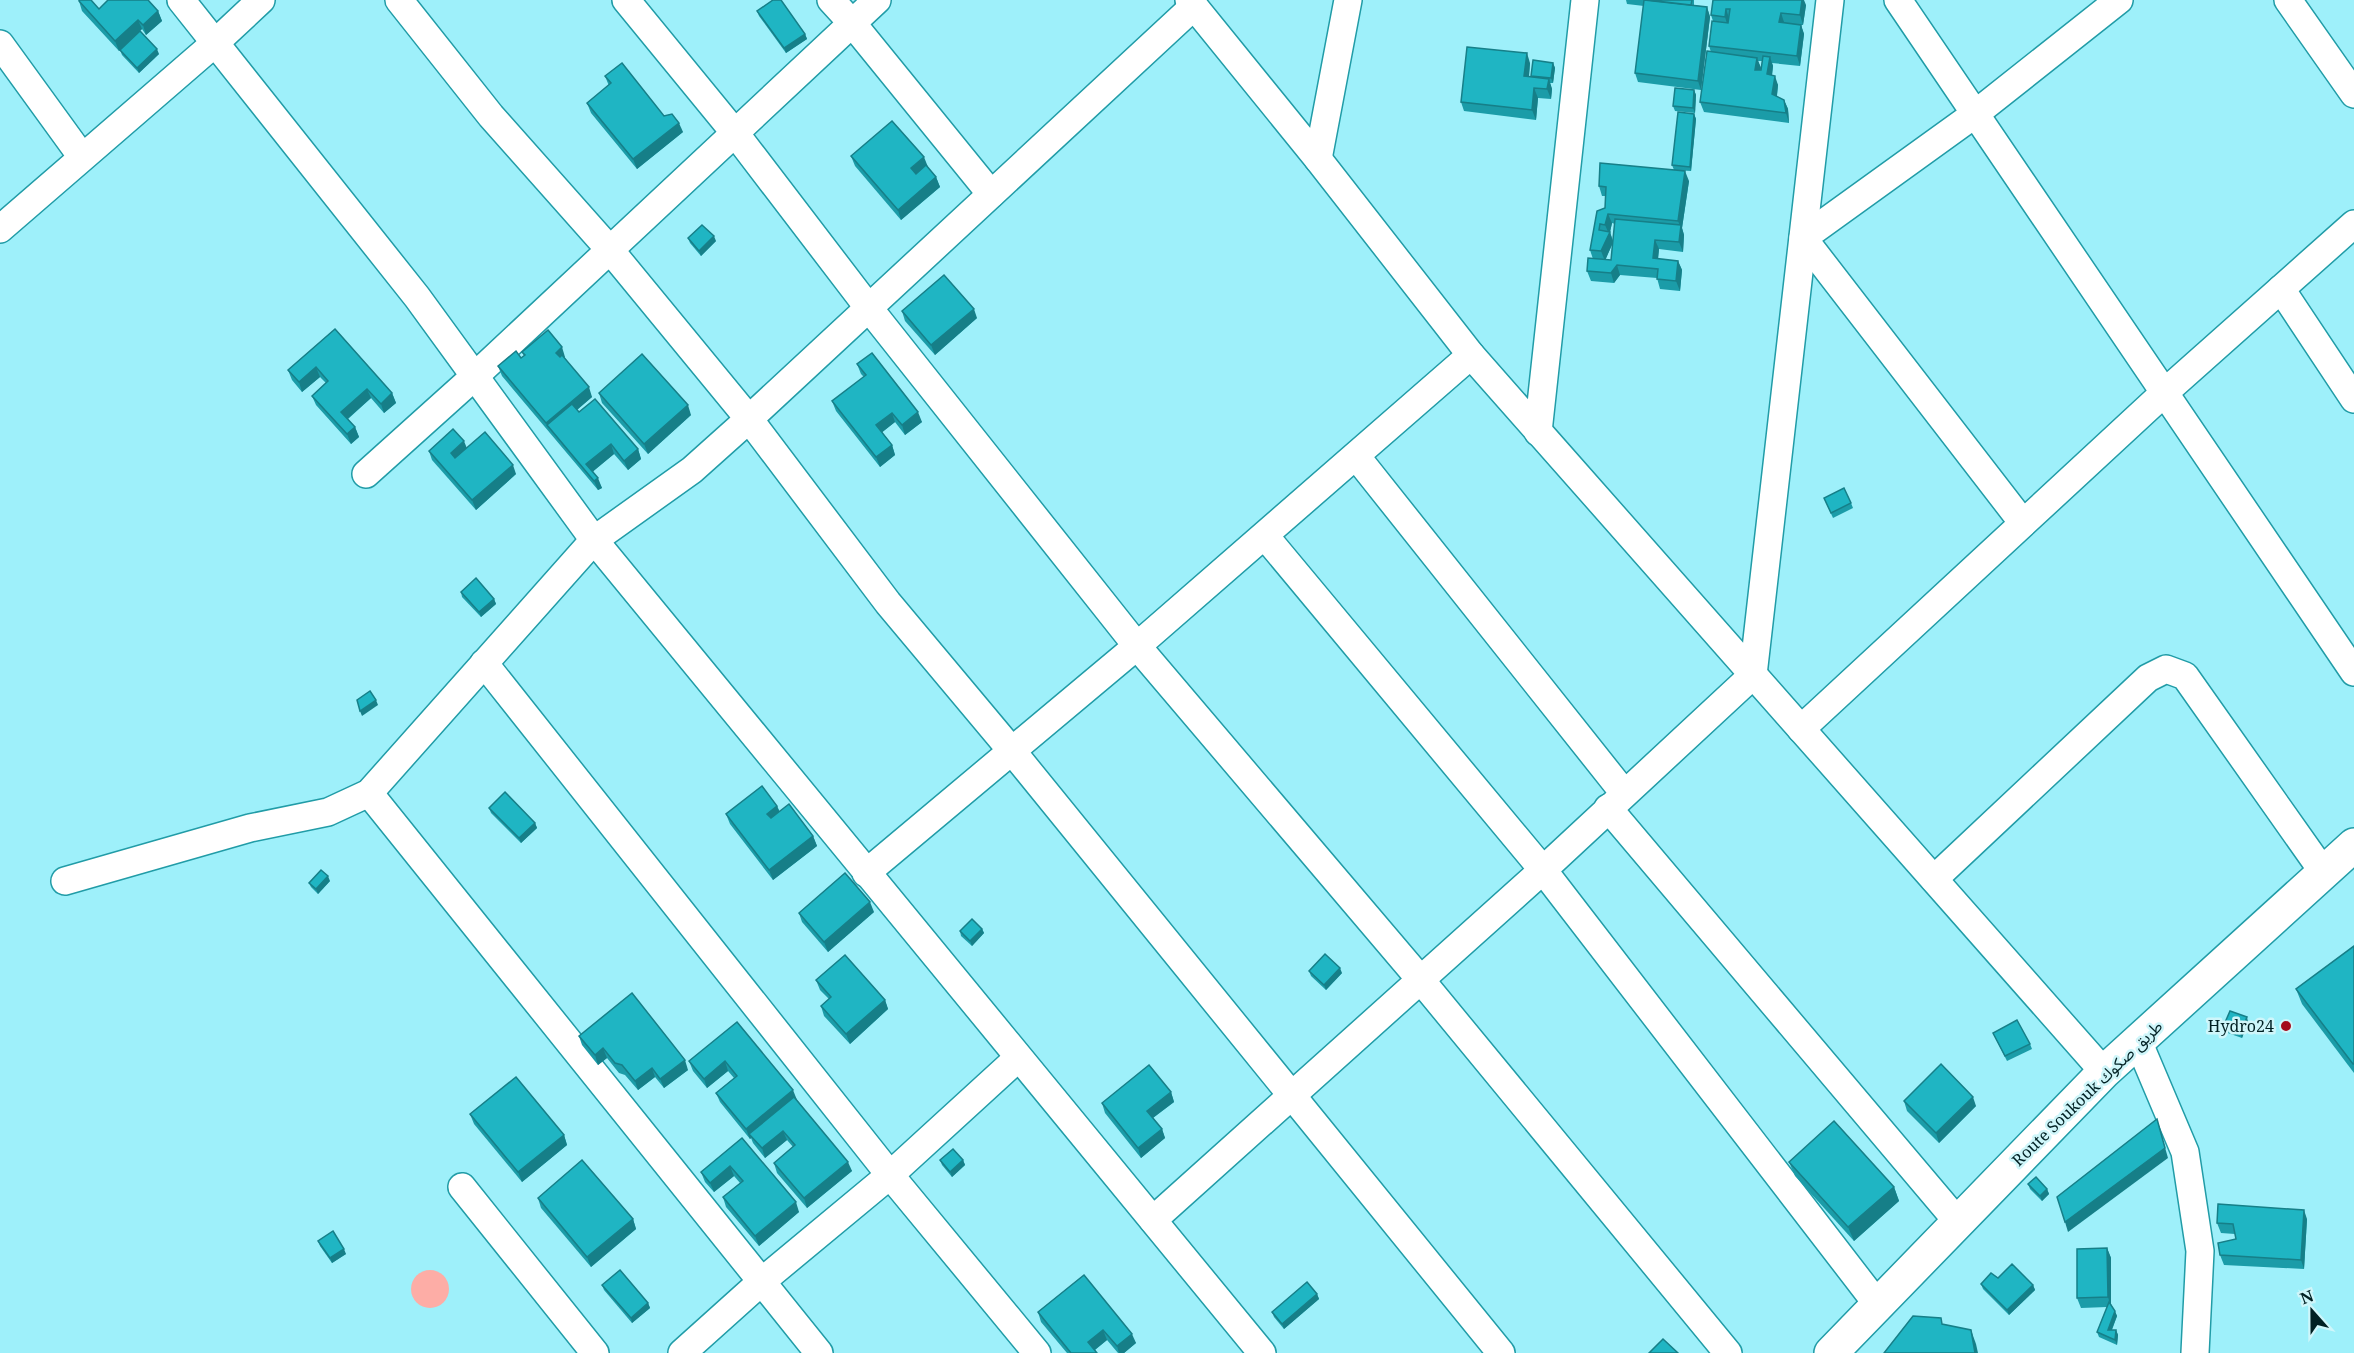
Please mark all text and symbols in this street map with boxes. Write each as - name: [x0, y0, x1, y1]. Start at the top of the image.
- street label: Route Soukouk طريق صكوك: [2007, 1015, 2167, 1171]
- place label: Hydro24: [2208, 1015, 2274, 1037]
- marker: Hydro24: [2279, 1019, 2293, 1033]
- north arrow: [2282, 1281, 2342, 1341]
- text: N: [2297, 1284, 2317, 1310]

